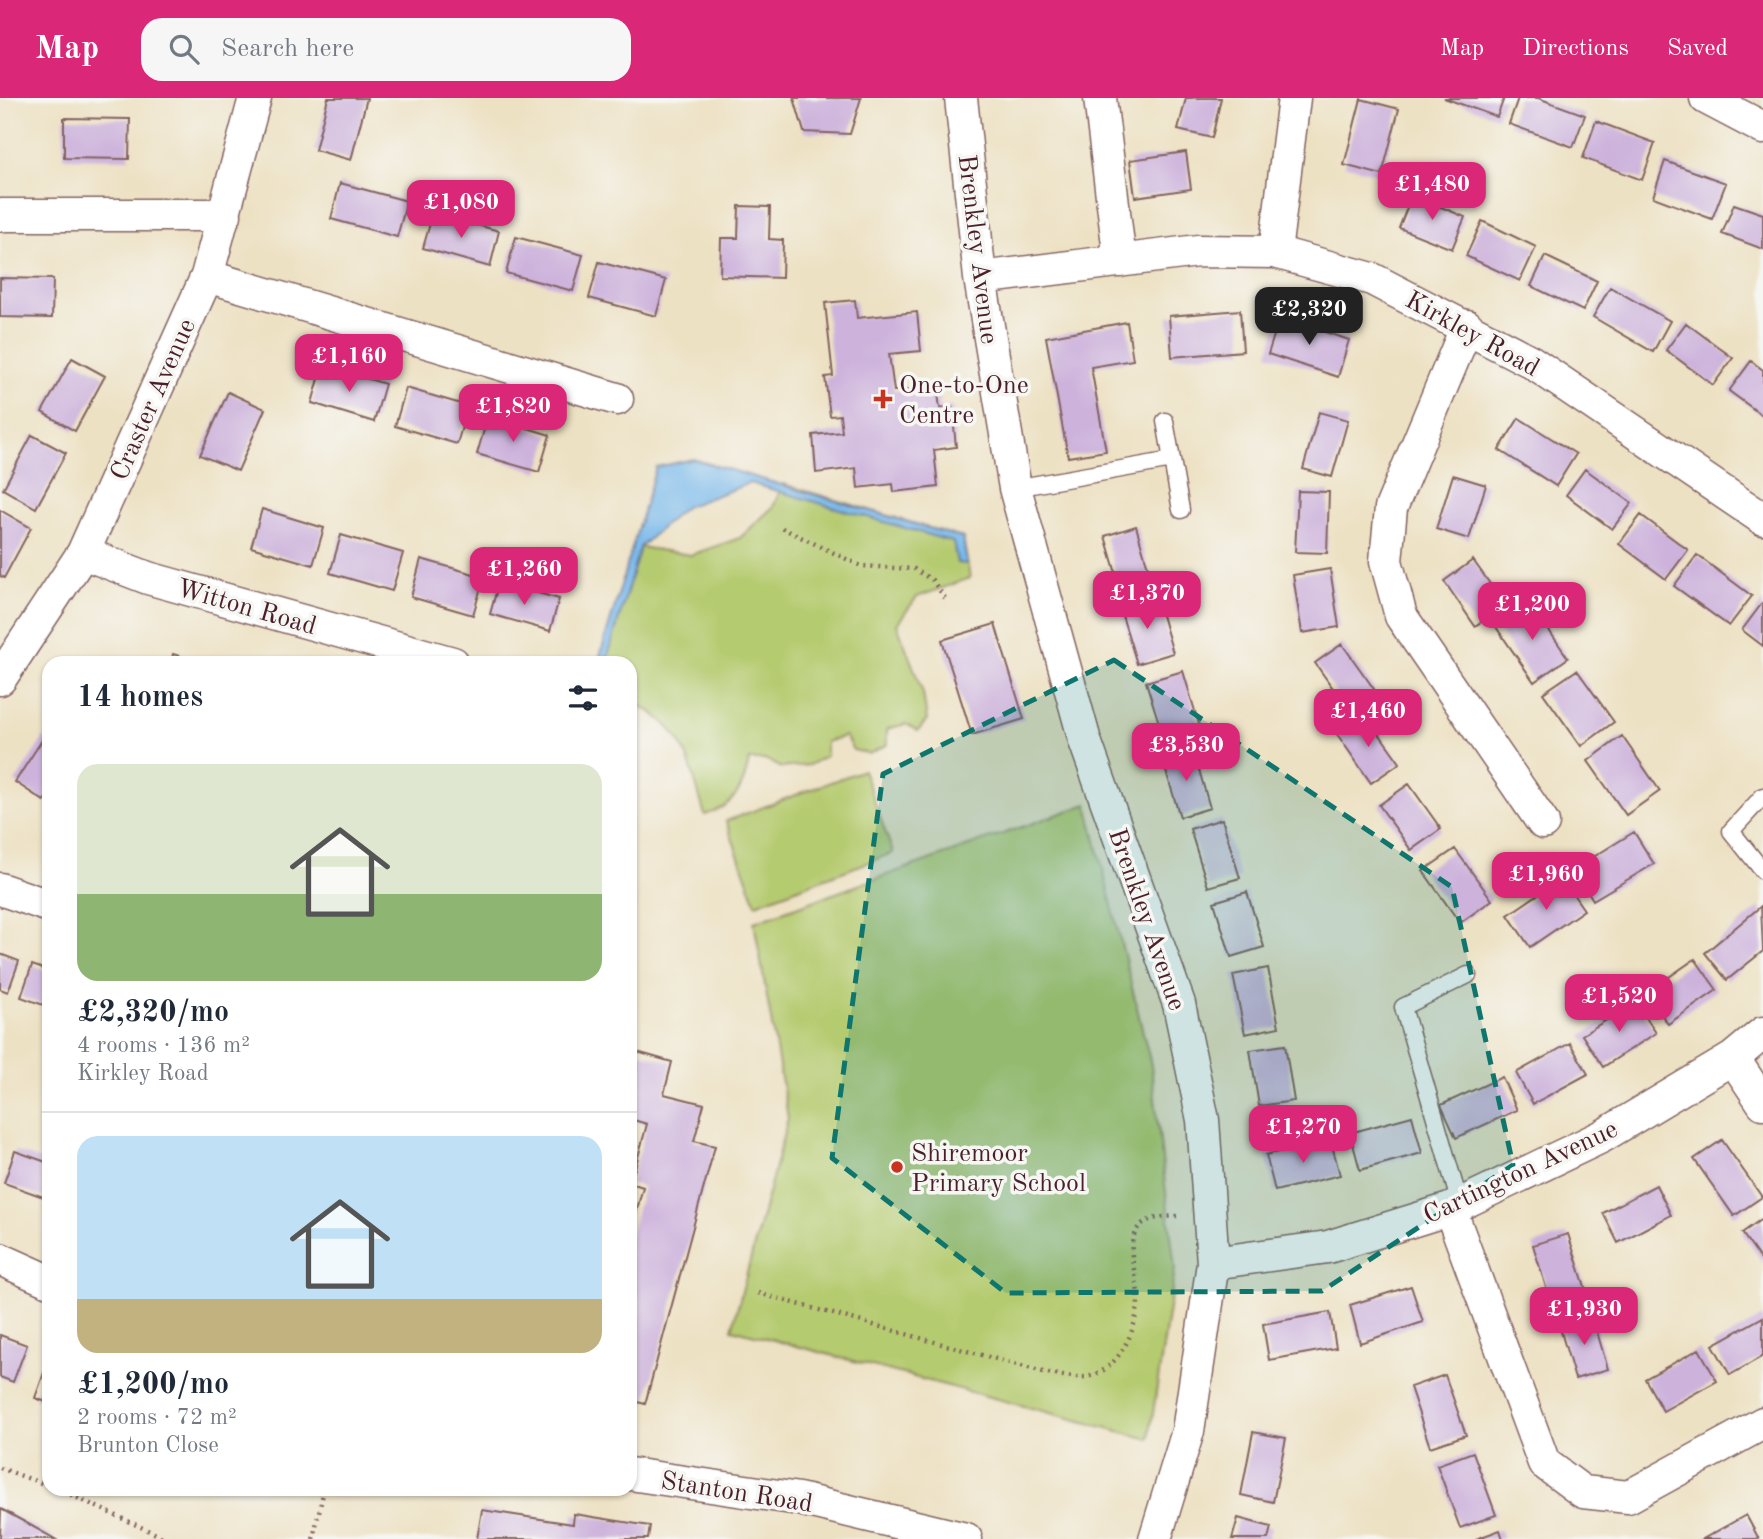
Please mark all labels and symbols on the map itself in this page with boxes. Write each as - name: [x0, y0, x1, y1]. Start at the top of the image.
- street label: Brenkley Avenue: [952, 153, 1002, 345]
- pin: £1,480: [1375, 162, 1489, 222]
- pin: £1,080: [404, 180, 518, 240]
- street label: Kirkley Road: [1401, 287, 1543, 382]
- pin: £2,320: [1252, 288, 1366, 347]
- street label: Craster Avenue: [107, 315, 201, 484]
- pin: £1,160: [292, 334, 406, 394]
- place label: One-to-One Centre: [899, 373, 1029, 429]
- pin: £1,820: [456, 384, 570, 444]
- marker: One-to-One Centre: [873, 389, 893, 409]
- pin: £1,260: [467, 547, 581, 607]
- pin: £1,370: [1090, 572, 1204, 631]
- street label: Witton Road: [174, 576, 319, 640]
- pin: £1,200: [1475, 582, 1589, 642]
- pin: £1,460: [1311, 690, 1425, 749]
- pin: £3,530: [1129, 724, 1243, 783]
- street label: Brenkley Avenue: [1103, 825, 1189, 1014]
- pin: £1,960: [1489, 852, 1603, 912]
- pin: £1,520: [1562, 974, 1676, 1034]
- pin: £1,270: [1246, 1105, 1360, 1165]
- street label: Cartington Avenue: [1420, 1116, 1622, 1229]
- place label: Shiremoor Primary School: [911, 1141, 1086, 1197]
- marker: Shiremoor Primary School: [889, 1159, 905, 1175]
- pin: £1,930: [1527, 1288, 1641, 1347]
- street label: Stanton Road: [659, 1468, 814, 1518]

